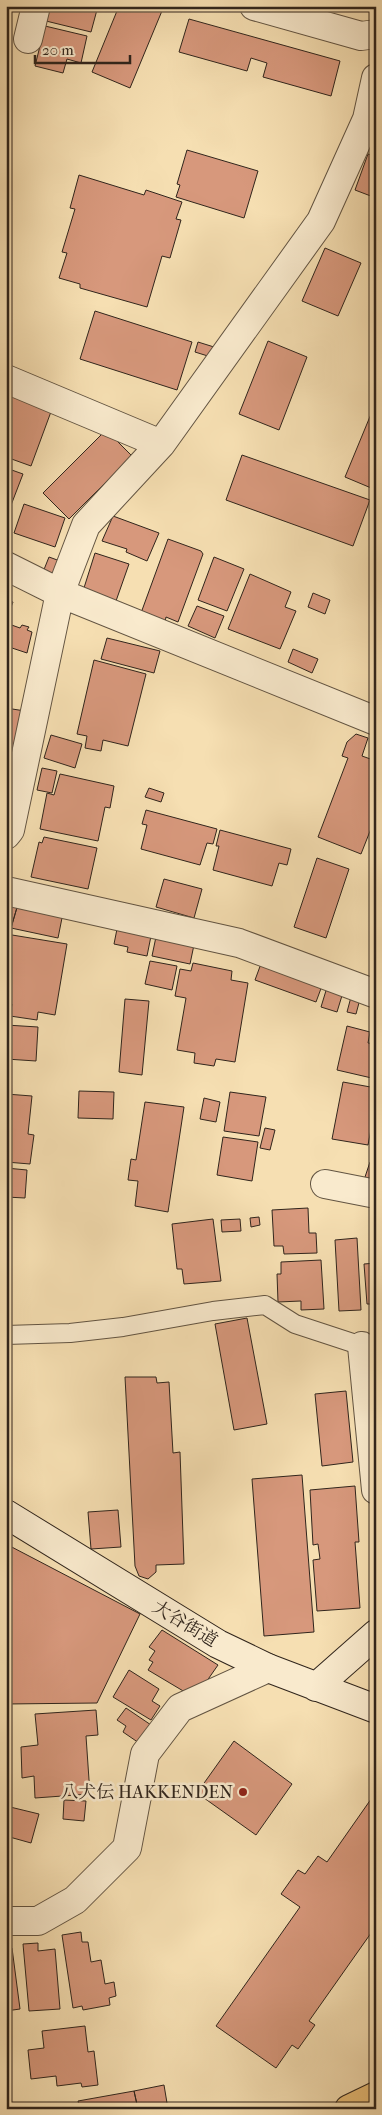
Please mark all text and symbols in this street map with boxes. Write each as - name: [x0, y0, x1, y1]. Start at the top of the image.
- scale bar: [35, 32, 130, 64]
- text: 20 m: [42, 41, 74, 59]
- street label: 大谷街道: [149, 1596, 221, 1652]
- place label: 八犬伝 HAKKENDEN: [60, 1782, 233, 1803]
- marker: 八犬伝 HAKKENDEN: [237, 1786, 249, 1798]

